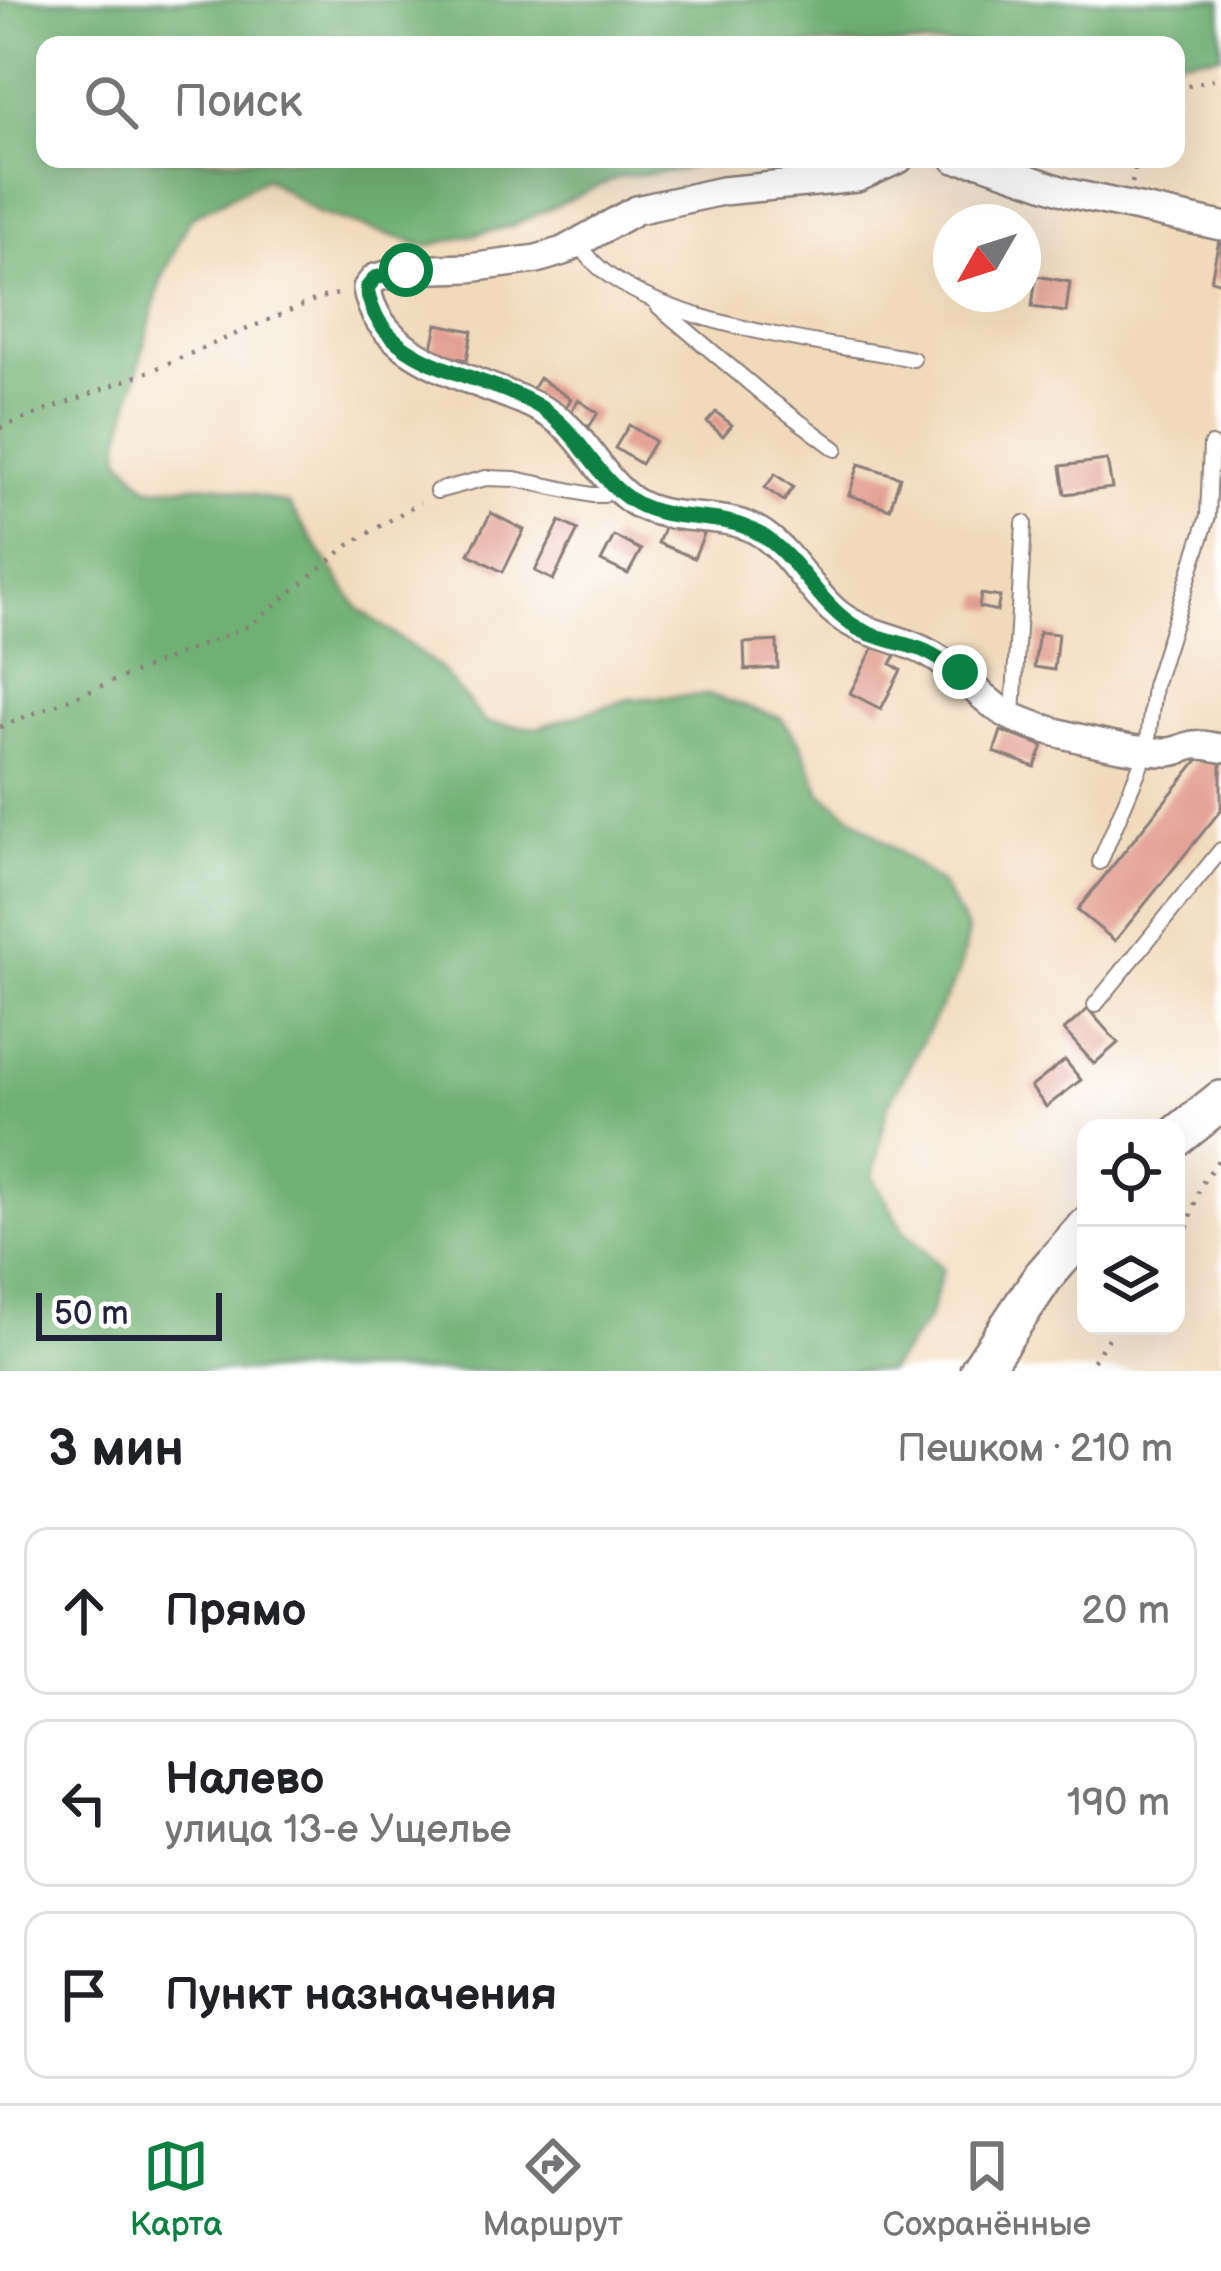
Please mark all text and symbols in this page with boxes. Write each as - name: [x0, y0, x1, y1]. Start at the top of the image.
- search box: [36, 36, 1185, 168]
- icon: search: [78, 69, 144, 135]
- text: Поиск: [174, 75, 302, 130]
- north arrow: [933, 204, 1041, 312]
- route start: [379, 243, 433, 297]
- route end: [933, 645, 987, 699]
- map controls: [1077, 1119, 1185, 1335]
- button: locate: [1077, 1119, 1185, 1227]
- button: layers: [1077, 1227, 1185, 1335]
- scale bar: [36, 1287, 222, 1340]
- text: 50 m: [54, 1294, 129, 1334]
- text: 3 мин: [48, 1419, 184, 1480]
- text: Пешком · 210 m: [897, 1426, 1173, 1473]
- icon: ahead: [51, 1578, 117, 1644]
- text: Прямо: [165, 1584, 306, 1639]
- text: 20 m: [1081, 1588, 1170, 1635]
- text: Налево: [165, 1752, 324, 1807]
- icon: left: [51, 1770, 117, 1836]
- text: 190 m: [1067, 1780, 1170, 1827]
- text: улица 13-е Ущелье: [165, 1807, 511, 1854]
- icon: arrive: [51, 1962, 117, 2028]
- text: Пункт назначения: [165, 1968, 557, 2023]
- tab: Карта: [130, 2133, 223, 2245]
- tab: Маршрут: [483, 2133, 623, 2245]
- tab: Сохранённые: [883, 2133, 1091, 2245]

